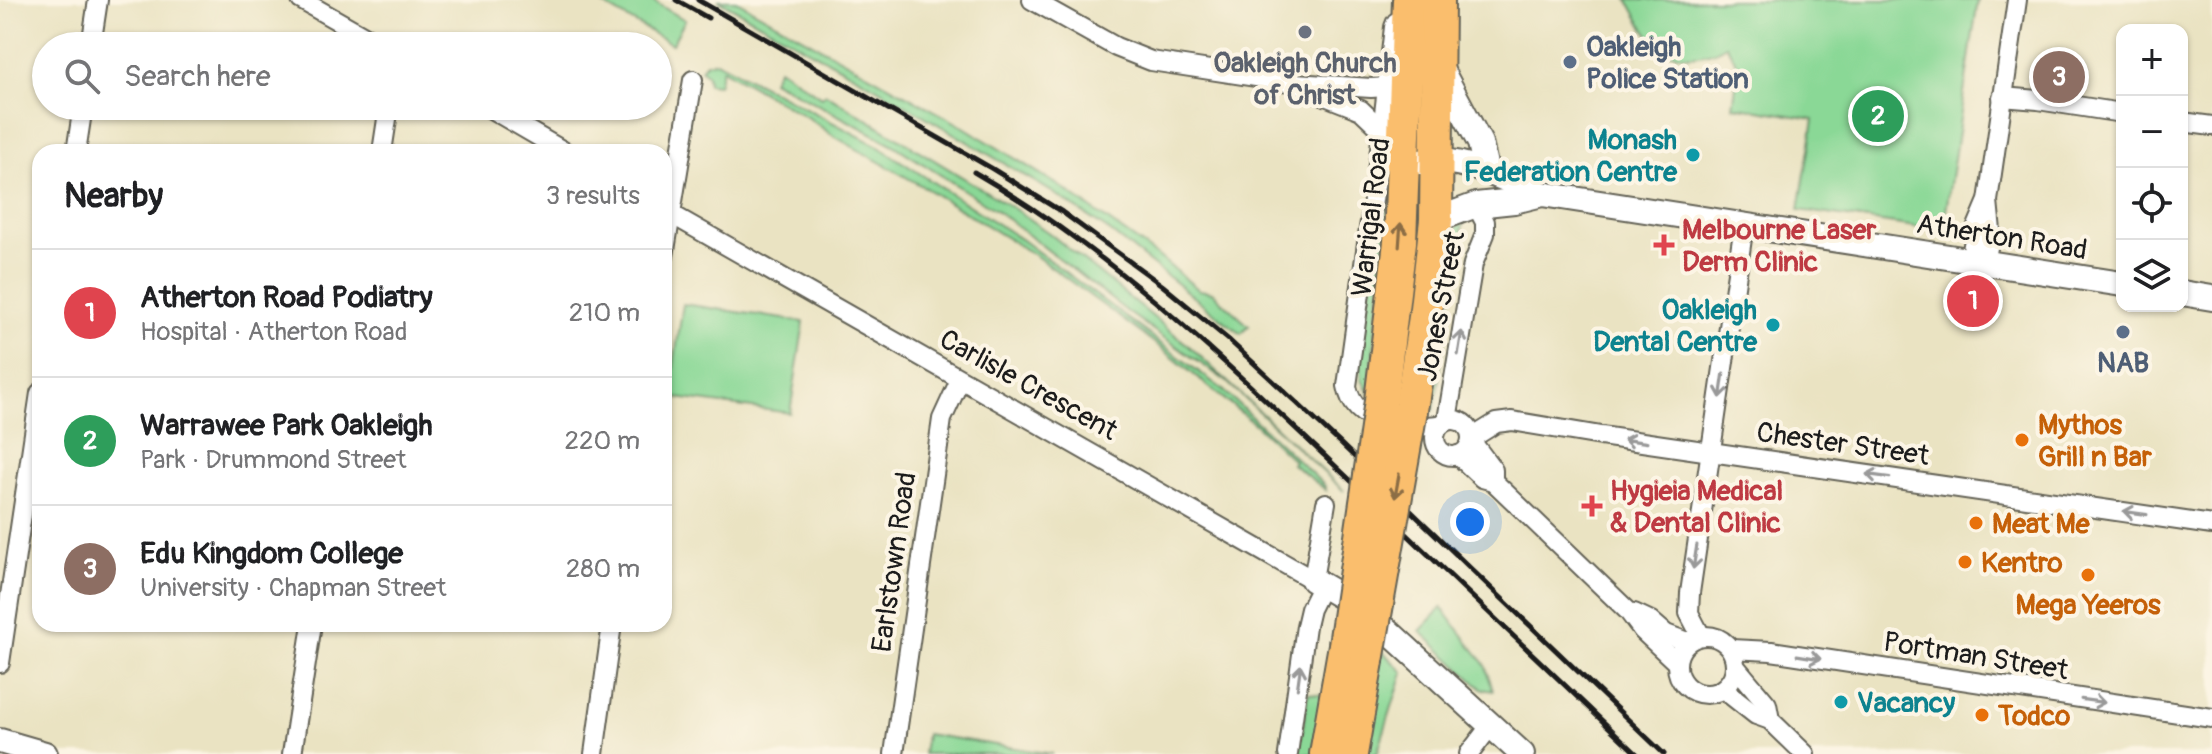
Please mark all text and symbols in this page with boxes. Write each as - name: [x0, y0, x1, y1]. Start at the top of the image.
- marker: Oakleigh Church of Christ: [1296, 23, 1314, 41]
- map controls: [2116, 24, 2188, 312]
- button: +: [2116, 24, 2188, 96]
- place label: Oakleigh Police Station: [1586, 30, 1749, 97]
- search box: [32, 32, 672, 120]
- place label: Oakleigh Church of Christ: [1213, 46, 1397, 113]
- pin: 3: [2033, 47, 2085, 107]
- marker: Oakleigh Police Station: [1561, 53, 1579, 71]
- icon: search: [60, 54, 104, 98]
- text: Search here: [124, 58, 271, 95]
- pin: 2: [1852, 86, 1904, 146]
- button: −: [2116, 96, 2188, 168]
- place label: Monash Federation Centre: [1464, 123, 1678, 190]
- street label: Warrigal Road: [1344, 136, 1399, 299]
- marker: Monash Federation Centre: [1684, 146, 1702, 164]
- button: locate: [2116, 168, 2188, 240]
- text: Nearby: [64, 175, 163, 218]
- text: 3 results: [546, 180, 640, 212]
- street label: Atherton Road: [1914, 207, 2090, 268]
- place label: Melbourne Laser Derm Clinic: [1682, 213, 1877, 280]
- one-way arrow: [1393, 222, 1408, 249]
- street label: Jones Street: [1410, 227, 1473, 384]
- marker: Melbourne Laser Derm Clinic: [1653, 234, 1675, 256]
- button: layers: [2116, 240, 2188, 312]
- pin: 1: [1947, 271, 1999, 331]
- text: Atherton Road Podiatry: [140, 279, 433, 316]
- place label: Oakleigh Dental Centre: [1593, 293, 1758, 360]
- text: 1: [85, 297, 95, 329]
- text: 210 m: [569, 297, 640, 329]
- text: Hospital · Atherton Road: [140, 316, 407, 348]
- marker: Oakleigh Dental Centre: [1764, 316, 1782, 334]
- street label: Carlisle Crescent: [933, 322, 1124, 449]
- marker: NAB: [2114, 323, 2132, 341]
- one-way arrow: [1453, 331, 1468, 357]
- place label: NAB: [2097, 346, 2149, 381]
- one-way arrow: [1714, 373, 1729, 398]
- text: Warrawee Park Oakleigh: [140, 407, 433, 444]
- place label: Mythos Grill n Bar: [2038, 408, 2153, 475]
- street label: Chester Street: [1754, 415, 1932, 474]
- text: 2: [83, 425, 97, 457]
- text: 220 m: [564, 425, 640, 457]
- marker: Mythos Grill n Bar: [2013, 431, 2031, 449]
- one-way arrow: [1623, 433, 1648, 448]
- text: Park · Drummond Street: [140, 444, 407, 476]
- one-way arrow: [1865, 468, 1891, 483]
- street label: Earlstown Road: [865, 470, 924, 655]
- one-way arrow: [1389, 473, 1404, 499]
- place label: Hygieia Medical & Dental Clinic: [1610, 474, 1783, 541]
- marker: Hygieia Medical & Dental Clinic: [1581, 495, 1603, 517]
- your location: [1450, 502, 1490, 542]
- one-way arrow: [2123, 505, 2148, 520]
- place label: Meat Me: [1992, 507, 2091, 542]
- marker: Meat Me: [1967, 514, 1985, 532]
- text: Edu Kingdom College: [140, 535, 403, 572]
- one-way arrow: [1687, 544, 1702, 569]
- place label: Kentro: [1981, 546, 2062, 581]
- text: 3: [83, 553, 97, 585]
- text: 280 m: [566, 553, 640, 585]
- marker: Kentro: [1956, 553, 1974, 571]
- marker: Mega Yeeros: [2079, 566, 2097, 584]
- text: University · Chapman Street: [140, 572, 447, 604]
- place label: Mega Yeeros: [2016, 588, 2161, 623]
- street label: Portman Street: [1881, 625, 2071, 688]
- one-way arrow: [1795, 651, 1821, 666]
- one-way arrow: [1292, 665, 1307, 690]
- place label: Vacancy: [1857, 686, 1955, 721]
- marker: Vacancy: [1832, 693, 1850, 711]
- one-way arrow: [2080, 694, 2105, 709]
- place label: Todco: [1997, 699, 2070, 734]
- marker: Todco: [1973, 706, 1991, 724]

